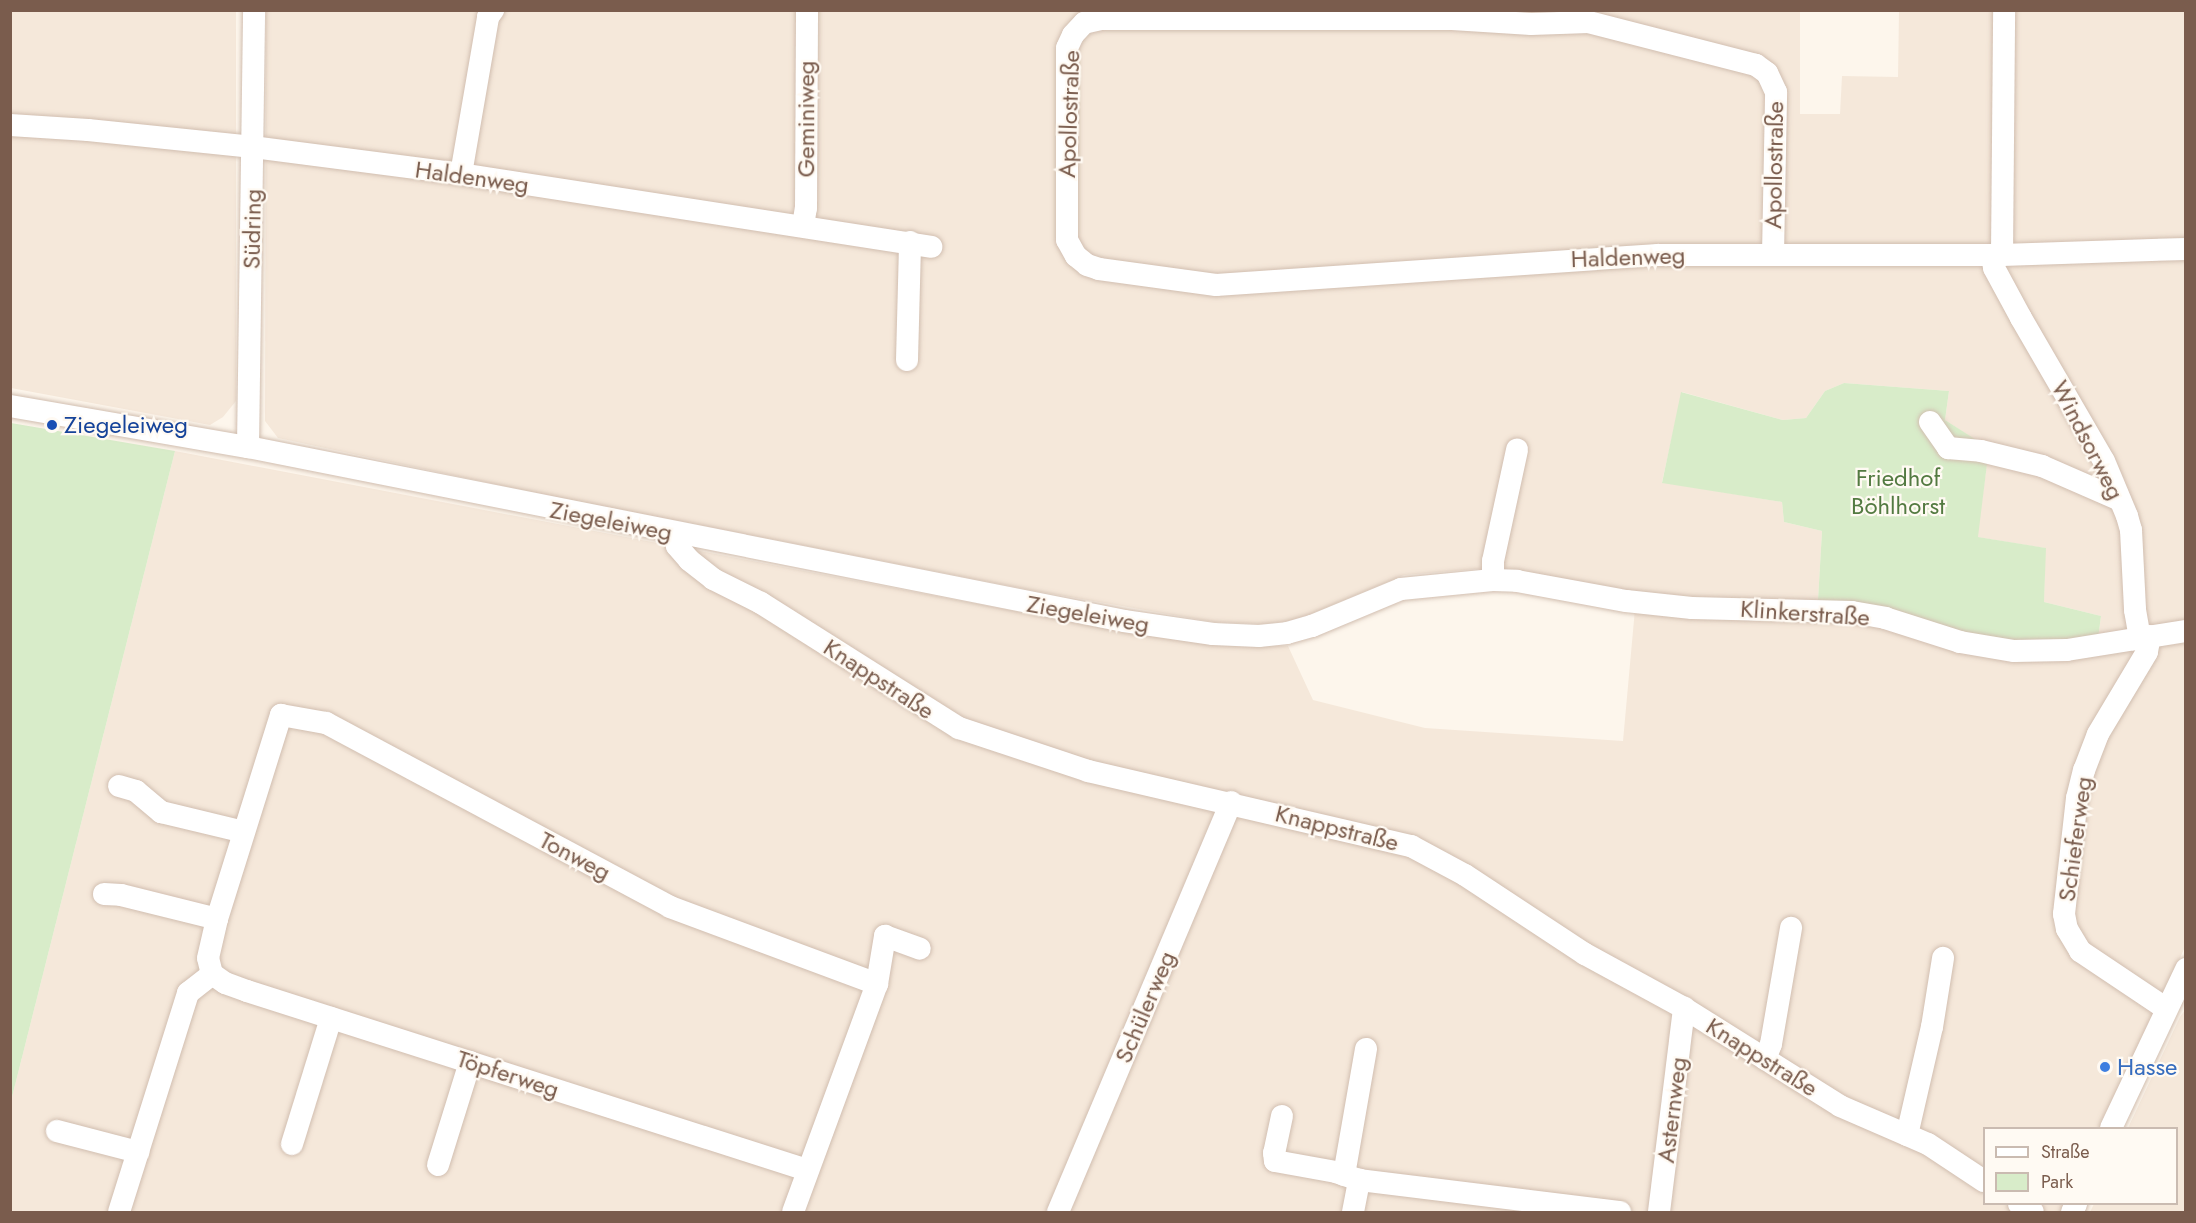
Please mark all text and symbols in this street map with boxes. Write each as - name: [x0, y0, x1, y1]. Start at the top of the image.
- street label: Apollostraße: [1052, 50, 1086, 178]
- street label: Geminiweg: [792, 61, 820, 177]
- street label: Apollostraße: [1758, 101, 1790, 229]
- street label: Haldenweg: [413, 155, 531, 199]
- street label: Südring: [237, 189, 267, 269]
- street label: Haldenweg: [1570, 241, 1686, 273]
- street label: Windsorweg: [2046, 376, 2130, 504]
- place label: Ziegeleiweg: [64, 411, 188, 439]
- marker: Ziegeleiweg: [45, 418, 59, 432]
- park label: Friedhof Böhlhorst: [1851, 464, 1945, 520]
- street label: Ziegeleiweg: [547, 495, 675, 547]
- street label: Ziegeleiweg: [1025, 589, 1151, 639]
- street label: Klinkerstraße: [1739, 594, 1871, 632]
- street label: Knappstraße: [818, 633, 940, 725]
- street label: Schieferweg: [2052, 775, 2098, 903]
- street label: Knappstraße: [1272, 799, 1402, 857]
- street label: Tonweg: [535, 825, 615, 887]
- street label: Schülerweg: [1109, 947, 1181, 1067]
- street label: Knappstraße: [1701, 1011, 1823, 1103]
- street label: Töpferweg: [453, 1044, 563, 1104]
- place label: Hasse: [2117, 1053, 2177, 1081]
- street label: Asternweg: [1651, 1055, 1693, 1165]
- marker: Hasse: [2098, 1060, 2112, 1074]
- legend: [1983, 1127, 2178, 1205]
- text: Straße: [2041, 1139, 2089, 1165]
- text: Park: [2041, 1169, 2073, 1195]

